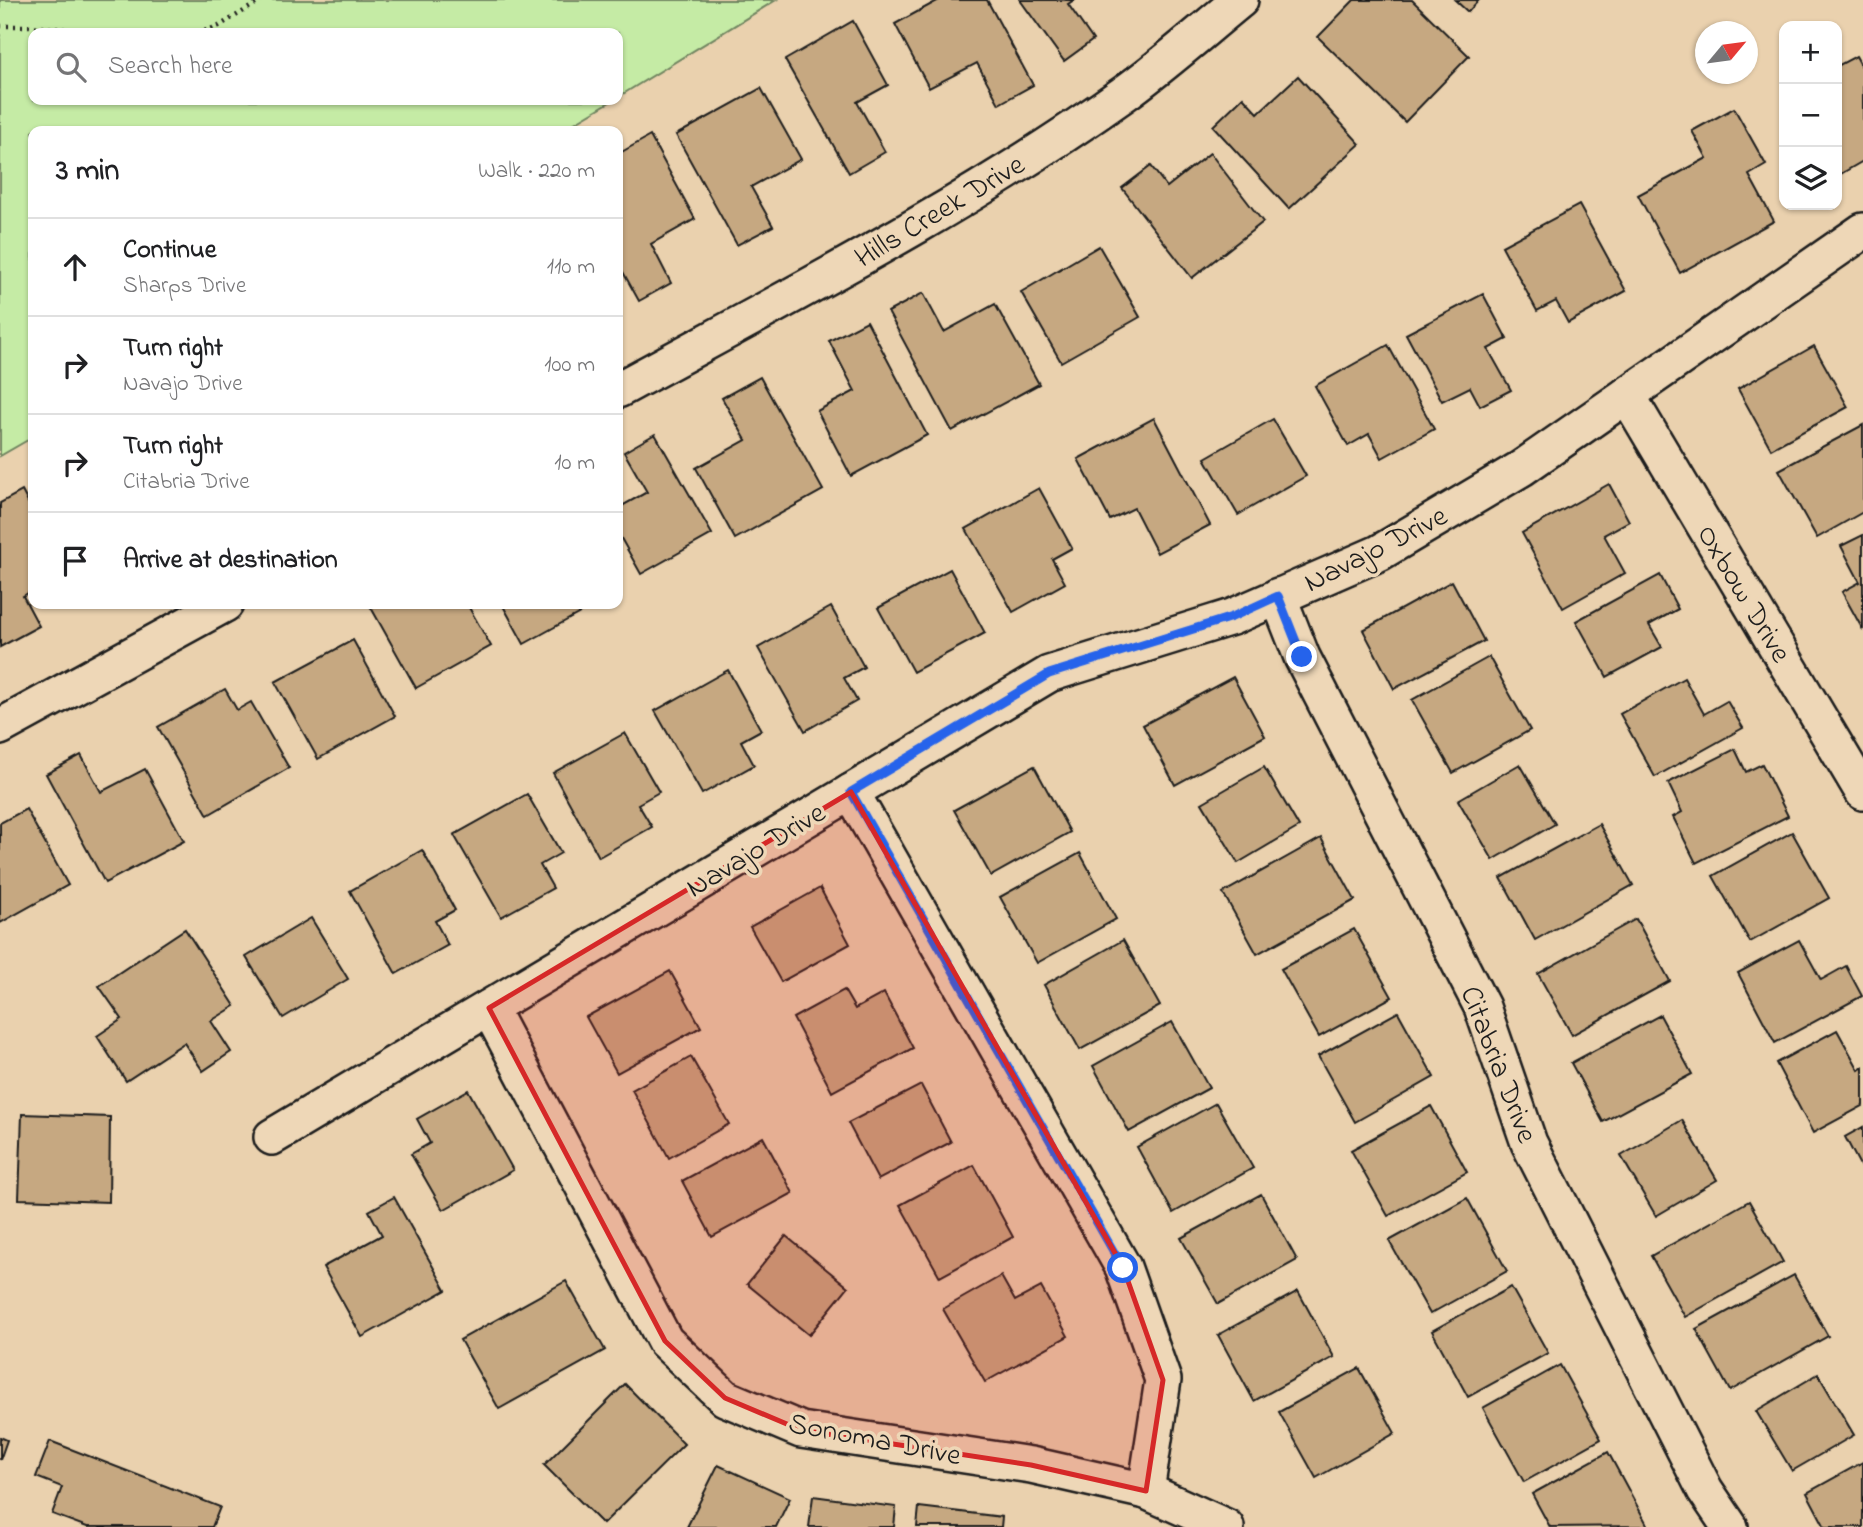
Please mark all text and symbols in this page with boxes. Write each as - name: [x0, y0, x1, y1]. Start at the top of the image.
- north arrow: [1695, 21, 1758, 84]
- map controls: [1779, 21, 1842, 210]
- button: +: [1779, 21, 1842, 84]
- search box: [28, 28, 623, 105]
- icon: search: [52, 48, 90, 86]
- text: Search here: [108, 48, 233, 86]
- button: −: [1779, 84, 1842, 147]
- street label: Hills Creek Drive: [847, 144, 1034, 281]
- button: layers: [1779, 147, 1842, 210]
- text: 3 min: [56, 150, 119, 194]
- text: Walk · 220 m: [478, 155, 595, 188]
- text: Continue: [123, 232, 216, 270]
- icon: ahead: [56, 248, 94, 286]
- text: 110 m: [547, 251, 595, 284]
- text: Sharps Drive: [123, 270, 246, 303]
- text: Turn right: [123, 330, 223, 368]
- icon: right: [56, 346, 94, 384]
- text: 100 m: [544, 349, 595, 382]
- text: Navajo Drive: [123, 368, 243, 401]
- text: Turn right: [123, 428, 223, 466]
- icon: right: [56, 444, 94, 482]
- text: 10 m: [554, 447, 595, 480]
- text: Citabria Drive: [123, 466, 250, 499]
- street label: Navajo Drive: [1297, 495, 1456, 606]
- street label: Oxbow Drive: [1684, 517, 1801, 673]
- icon: arrive: [56, 542, 94, 580]
- text: Arrive at destination: [123, 542, 338, 580]
- route end: [1286, 641, 1317, 672]
- street label: Navajo Drive: [678, 792, 835, 911]
- street label: Citabria Drive: [1447, 980, 1548, 1151]
- route start: [1107, 1252, 1138, 1283]
- street label: Sonoma Drive: [784, 1403, 965, 1479]

